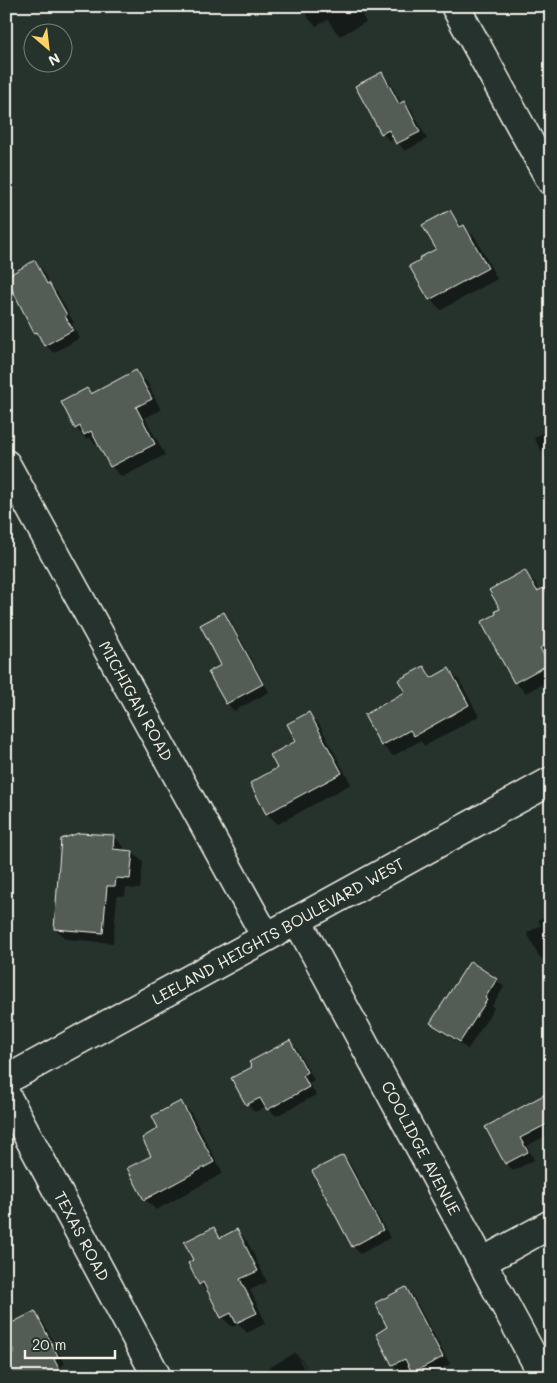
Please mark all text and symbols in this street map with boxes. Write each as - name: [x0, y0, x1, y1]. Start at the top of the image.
- north arrow: [22, 22, 72, 72]
- text: N: [45, 49, 63, 71]
- street label: MICHIGAN ROAD: [95, 637, 178, 765]
- street label: LEELAND HEIGHTS BOULEVARD WEST: [148, 852, 408, 1009]
- street label: COOLIDGE AVENUE: [377, 1077, 466, 1219]
- street label: TEXAS ROAD: [50, 1187, 115, 1284]
- scale bar: [25, 1328, 115, 1360]
- text: 20 m: [32, 1334, 66, 1354]

